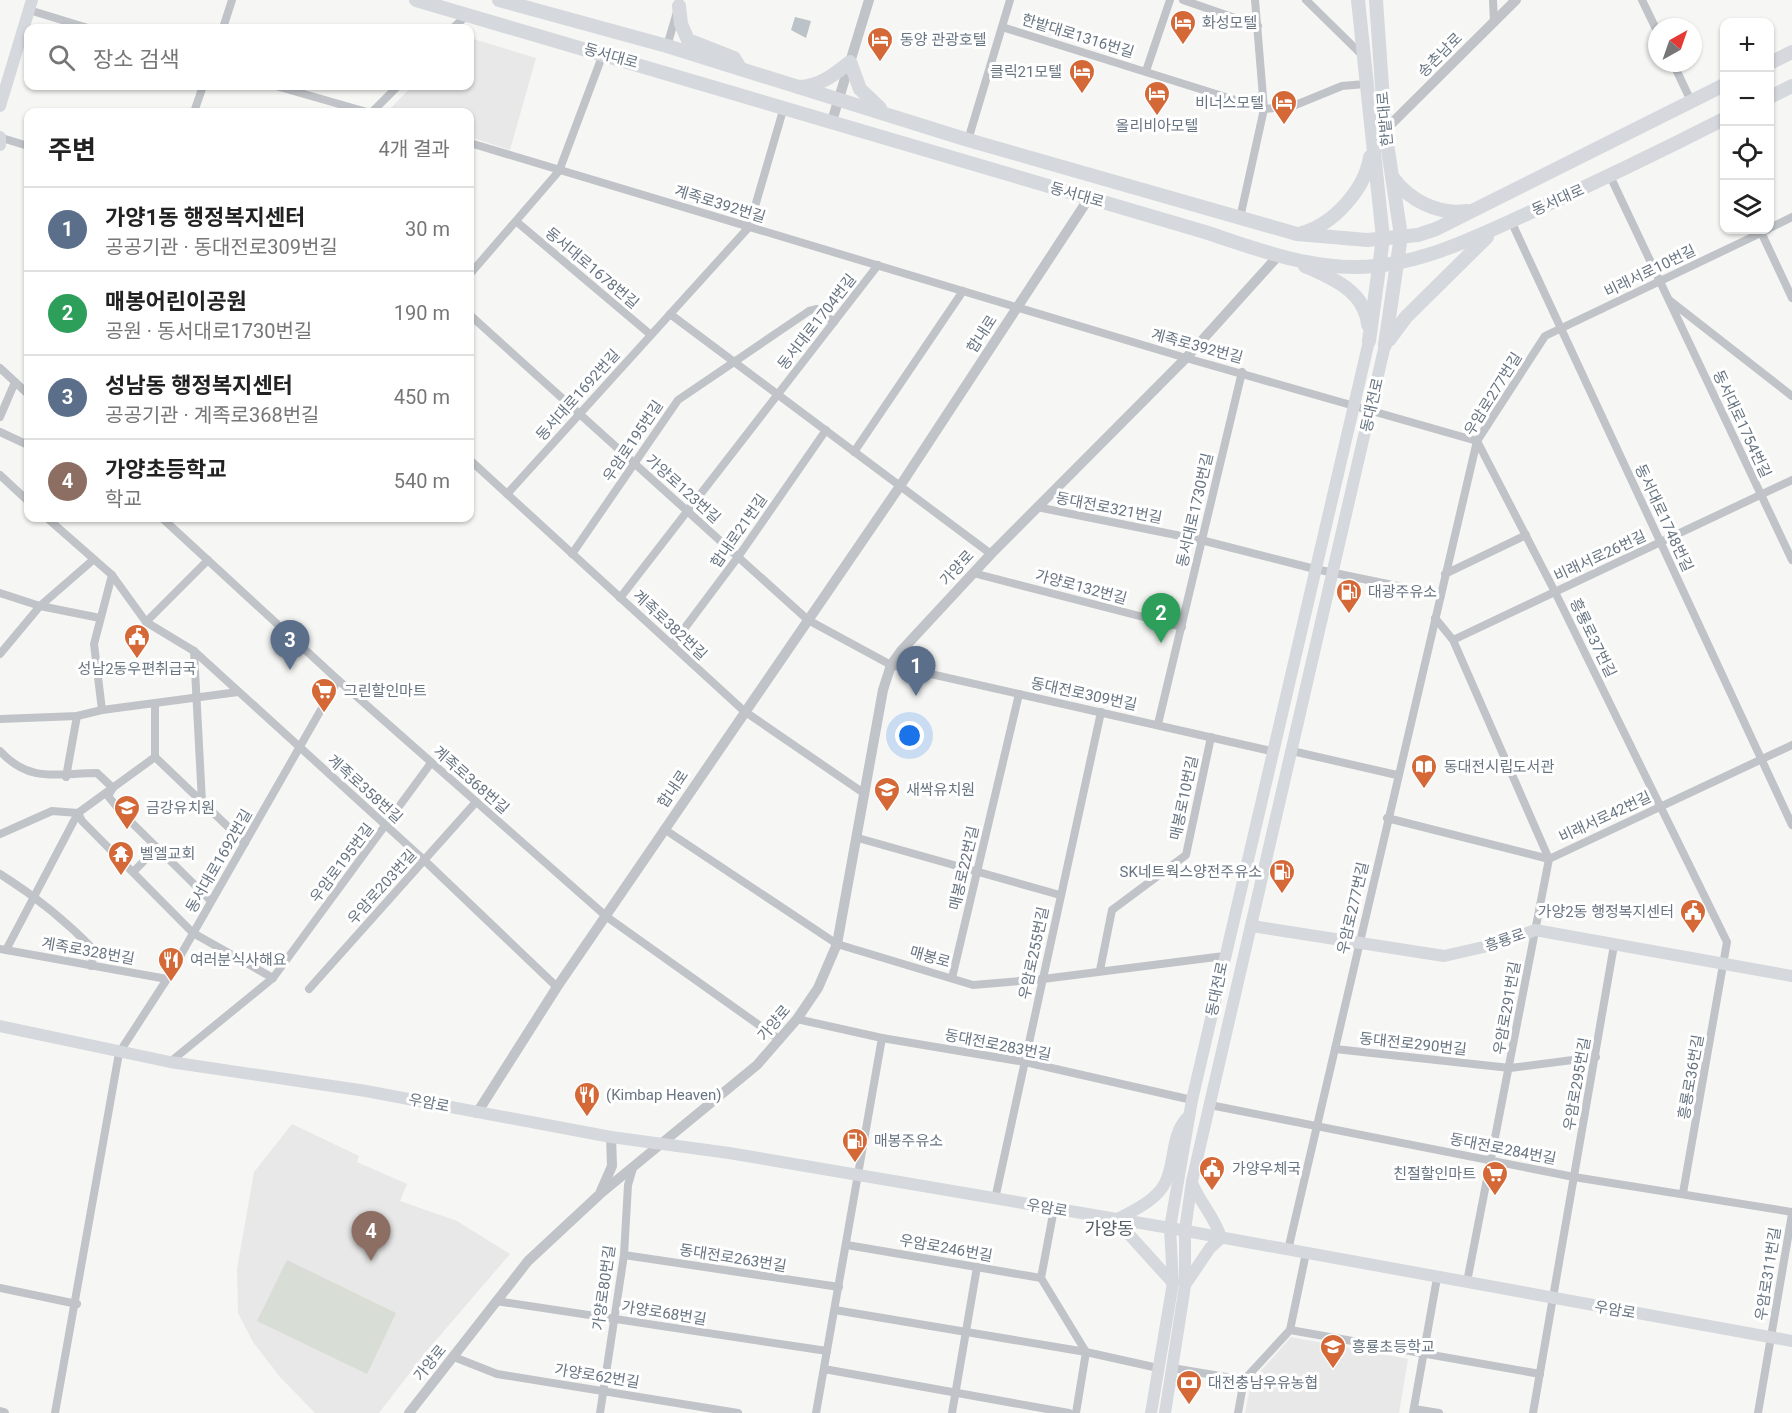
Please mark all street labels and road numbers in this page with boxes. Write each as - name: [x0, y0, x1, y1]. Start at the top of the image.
- street label: 한밭대로1316번길: [1020, 10, 1136, 62]
- street label: 송촌남로: [1414, 29, 1466, 81]
- street label: 동서대로: [582, 40, 640, 72]
- street label: 한밭대로: [1374, 91, 1396, 147]
- street label: 동서대로: [1048, 179, 1106, 211]
- street label: 동서대로: [1529, 181, 1587, 219]
- street label: 계족로392번길: [672, 182, 768, 226]
- street label: 동서대로1678번길: [542, 224, 642, 312]
- street label: 비래서로10번길: [1601, 241, 1699, 301]
- street label: 동서대로1704번길: [774, 271, 860, 373]
- street label: 합내로: [963, 312, 1001, 356]
- street label: 계족로392번길: [1149, 325, 1245, 367]
- street label: 동서대로1692번길: [532, 346, 624, 444]
- street label: 우암로277번길: [1460, 349, 1526, 439]
- street label: 동서대로1754번길: [1709, 367, 1775, 481]
- street label: 동대전로: [1357, 376, 1387, 434]
- street label: 우암로195번길: [599, 397, 667, 485]
- street label: 가양로123번길: [642, 451, 724, 527]
- street label: 동서대로1730번길: [1173, 451, 1217, 569]
- street label: 동서대로1748번길: [1631, 461, 1697, 575]
- street label: 동대전로321번길: [1054, 489, 1164, 527]
- street label: 합내로21번길: [707, 491, 771, 571]
- street label: 비래서로26번길: [1551, 527, 1649, 585]
- street label: 가양로: [936, 547, 978, 589]
- street label: 가양로132번길: [1033, 566, 1129, 608]
- street label: 계족로382번길: [629, 586, 711, 664]
- street label: 흥룡로37번길: [1566, 595, 1620, 681]
- street label: 동대전로309번길: [1029, 674, 1139, 714]
- street label: 계족로368번길: [430, 742, 512, 818]
- street label: 계족로358번길: [324, 751, 406, 827]
- street label: 매봉로10번길: [1166, 754, 1202, 842]
- street label: 합내로: [654, 767, 692, 811]
- street label: 비래서로42번길: [1556, 788, 1654, 846]
- street label: 동서대로1692번길: [182, 806, 256, 916]
- street label: 우암로195번길: [306, 820, 378, 906]
- street label: 매봉로22번길: [946, 824, 982, 912]
- street label: 우암로203번길: [344, 846, 420, 928]
- street label: 우암로277번길: [1334, 860, 1372, 956]
- street label: 우암로255번길: [1015, 905, 1053, 1001]
- street label: 흥룡로: [1482, 925, 1528, 955]
- street label: 계족로328번길: [40, 934, 136, 968]
- street label: 매봉로: [908, 943, 952, 971]
- street label: 동대전로: [1202, 960, 1232, 1018]
- street label: 우암로291번길: [1490, 960, 1524, 1056]
- street label: 가양로: [754, 1001, 794, 1045]
- street label: 동대전로283번길: [943, 1026, 1053, 1064]
- street label: 동대전로290번길: [1358, 1029, 1468, 1059]
- street label: 흥룡로36번길: [1675, 1033, 1707, 1121]
- street label: 우암로295번길: [1560, 1036, 1594, 1132]
- street label: 우암로: [407, 1090, 451, 1116]
- street label: 동대전로284번길: [1448, 1130, 1558, 1168]
- street label: 우암로: [1025, 1196, 1069, 1220]
- street label: 우암로311번길: [1752, 1226, 1784, 1322]
- street label: 우암로246번길: [898, 1231, 994, 1265]
- street label: 동대전로263번길: [678, 1241, 788, 1275]
- street label: 가양로80번길: [589, 1244, 619, 1332]
- street label: 가양로68번길: [620, 1297, 708, 1329]
- street label: 우암로: [1593, 1298, 1637, 1322]
- street label: 가양로: [410, 1341, 450, 1385]
- street label: 가양로62번길: [553, 1360, 641, 1392]

